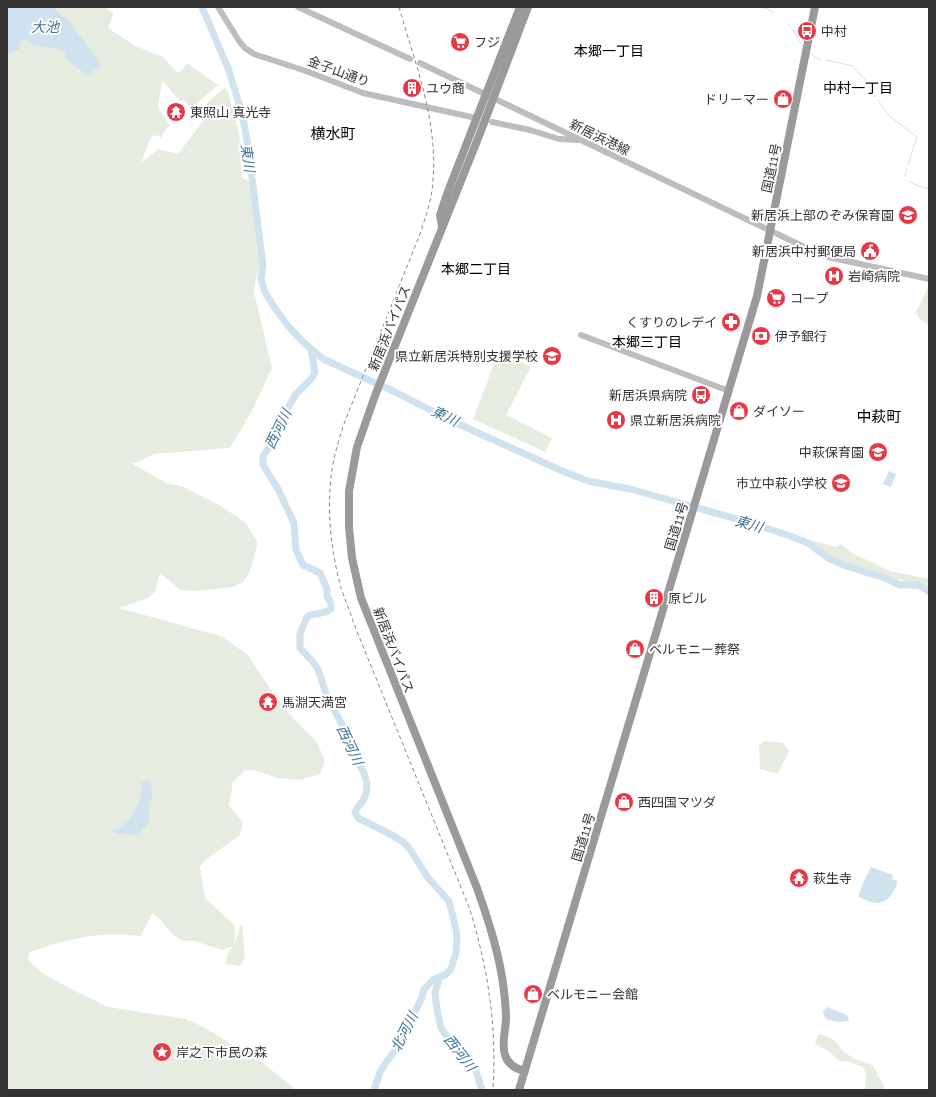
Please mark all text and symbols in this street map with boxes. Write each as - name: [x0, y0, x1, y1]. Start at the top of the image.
- water label: 大池: [31, 19, 61, 35]
- bus stop icon: 中村: [796, 20, 818, 42]
- place label: 中村: [821, 24, 847, 39]
- supermarket icon: フジ: [449, 31, 471, 53]
- place label: フジ: [474, 35, 500, 50]
- district label: 本郷一丁目: [574, 43, 644, 59]
- street label: 金子山通り: [306, 53, 372, 90]
- building icon: ユウ商: [401, 77, 423, 99]
- district label: 中村一丁目: [823, 80, 893, 96]
- place label: ユウ商: [426, 81, 465, 96]
- shop icon: ドリーマー: [772, 88, 794, 110]
- place label: ドリーマー: [704, 92, 769, 107]
- temple icon: 東照山 真光寺: [165, 101, 187, 123]
- place label: 東照山 真光寺: [190, 105, 271, 120]
- street label: 新居浜港線: [567, 116, 632, 158]
- district label: 横水町: [310, 125, 356, 143]
- street label: 国道11号: [759, 142, 784, 194]
- water label: 東川: [238, 143, 258, 175]
- school or university icon: 新居浜上部のぞみ保育園: [897, 204, 919, 226]
- place label: 新居浜上部のぞみ保育園: [751, 208, 894, 223]
- public building icon: 新居浜中村郵便局: [859, 240, 881, 262]
- place label: 新居浜中村郵便局: [752, 244, 856, 259]
- district label: 本郷二丁目: [441, 261, 511, 277]
- hospital icon: 岩崎病院: [823, 265, 845, 287]
- place label: 岩崎病院: [848, 269, 900, 284]
- street label: 新居浜バイパス: [366, 283, 413, 373]
- supermarket icon: コープ: [765, 287, 787, 309]
- place label: コープ: [790, 291, 828, 306]
- pharmacy icon: くすりのレデイ: [720, 311, 742, 333]
- place label: くすりのレデイ: [626, 315, 717, 330]
- bank icon: 伊予銀行: [750, 325, 772, 347]
- place label: 伊予銀行: [775, 329, 827, 344]
- district label: 本郷三丁目: [612, 334, 682, 350]
- school or university icon: 県立新居浜特別支援学校: [541, 345, 563, 367]
- place label: 県立新居浜特別支援学校: [395, 349, 538, 364]
- bus stop icon: 新居浜県病院: [690, 384, 712, 406]
- place label: 新居浜県病院: [609, 388, 687, 403]
- shop icon: ダイソー: [728, 400, 750, 422]
- water label: 東川: [429, 403, 463, 430]
- place label: ダイソー: [753, 404, 805, 419]
- water label: 西河川: [262, 405, 295, 451]
- district label: 中萩町: [856, 408, 902, 426]
- hospital icon: 県立新居浜病院: [605, 409, 627, 431]
- place label: 県立新居浜病院: [630, 413, 721, 428]
- school or university icon: 中萩保育園: [867, 441, 889, 463]
- place label: 中萩保育園: [799, 445, 864, 460]
- school or university icon: 市立中萩小学校: [830, 472, 852, 494]
- place label: 市立中萩小学校: [736, 476, 827, 491]
- street label: 国道11号: [662, 500, 691, 552]
- water label: 東川: [733, 512, 767, 536]
- building icon: 原ビル: [643, 587, 665, 609]
- place label: 原ビル: [668, 591, 707, 606]
- street label: 新居浜バイパス: [370, 605, 417, 695]
- shop icon: ベルモニー葬祭: [624, 638, 646, 660]
- place label: ベルモニー葬祭: [649, 642, 740, 657]
- temple icon: 馬淵天満宮: [257, 691, 279, 713]
- place label: 馬淵天満宮: [282, 695, 347, 710]
- water label: 西河川: [334, 723, 367, 769]
- shop icon: 西四国マツダ: [613, 791, 635, 813]
- place label: 西四国マツダ: [638, 795, 716, 810]
- street label: 国道11号: [569, 811, 598, 863]
- temple icon: 萩生寺: [788, 867, 810, 889]
- place label: 萩生寺: [813, 871, 852, 886]
- shop icon: ベルモニー会館: [522, 983, 544, 1005]
- place label: ベルモニー会館: [547, 987, 638, 1002]
- water label: 北河川: [387, 1008, 422, 1054]
- water label: 西河川: [441, 1032, 480, 1076]
- place icon: 岸之下市民の森: [151, 1041, 173, 1063]
- place label: 岸之下市民の森: [176, 1045, 267, 1060]

